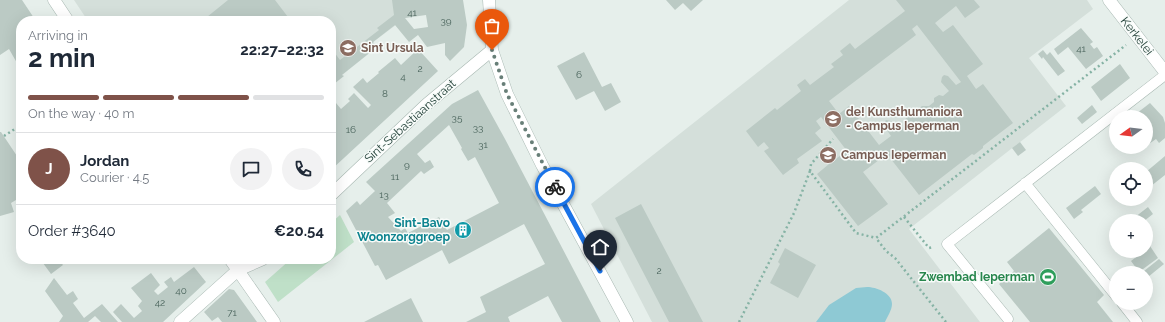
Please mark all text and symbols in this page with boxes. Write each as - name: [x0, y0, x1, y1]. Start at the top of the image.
- house number: 41: [407, 7, 418, 18]
- pin: [475, 9, 509, 50]
- street label: Kerkelei: [1118, 14, 1156, 58]
- house number: 39: [440, 15, 452, 26]
- icon: bag: [481, 15, 503, 37]
- text: Arriving in: [28, 28, 88, 43]
- school or university icon: Sint Ursula: [338, 38, 358, 58]
- text: 22:27–22:32: [240, 41, 324, 59]
- place label: Sint Ursula: [361, 41, 424, 55]
- text: 2 min: [28, 43, 95, 73]
- house number: 41: [1076, 43, 1087, 54]
- house number: 2: [417, 63, 423, 74]
- house number: 6: [576, 69, 582, 80]
- house number: 4: [400, 71, 406, 82]
- street label: Sint-Sebastiaanstraat: [362, 76, 458, 166]
- house number: 8: [382, 88, 388, 99]
- place label: de! Kunsthumaniora - Campus Ieperman: [846, 105, 962, 133]
- text: On the way · 40 m: [28, 106, 135, 121]
- school or university icon: de! Kunsthumaniora - Campus Ieperman: [823, 109, 843, 129]
- north arrow: [1109, 110, 1153, 154]
- map controls: [1109, 110, 1153, 310]
- house number: 35: [452, 112, 463, 123]
- house number: 33: [473, 122, 483, 133]
- house number: 16: [346, 124, 356, 135]
- house number: 31: [478, 139, 489, 150]
- school or university icon: Campus Ieperman: [818, 145, 838, 165]
- button: chat: [230, 148, 272, 190]
- button: phone: [282, 148, 324, 190]
- place label: Campus Ieperman: [841, 148, 946, 162]
- text: Jordan: [80, 152, 129, 170]
- house number: 9: [404, 159, 410, 170]
- text: J: [45, 160, 53, 178]
- button: locate: [1109, 162, 1153, 206]
- courier: [535, 167, 575, 207]
- text: Courier · 4.5: [80, 170, 149, 185]
- house number: 11: [391, 171, 400, 182]
- icon: bike: [544, 176, 566, 198]
- house number: 13: [379, 189, 389, 200]
- button: +: [1109, 214, 1153, 258]
- place label: Sint-Bavo Woonzorggroep: [357, 216, 450, 244]
- building icon: Sint-Bavo Woonzorggroep: [453, 220, 473, 240]
- text: Order #3640: [28, 222, 116, 240]
- text: €20.54: [274, 222, 324, 240]
- pin: [583, 230, 617, 271]
- icon: home: [589, 236, 611, 258]
- house number: 2: [656, 265, 662, 276]
- button: −: [1109, 266, 1153, 310]
- sports icon: Zwembad Ieperman: [1038, 267, 1058, 287]
- place label: Zwembad Ieperman: [919, 270, 1035, 284]
- house number: 40: [175, 285, 187, 296]
- house number: 42: [155, 297, 165, 308]
- house number: 71: [227, 307, 238, 318]

